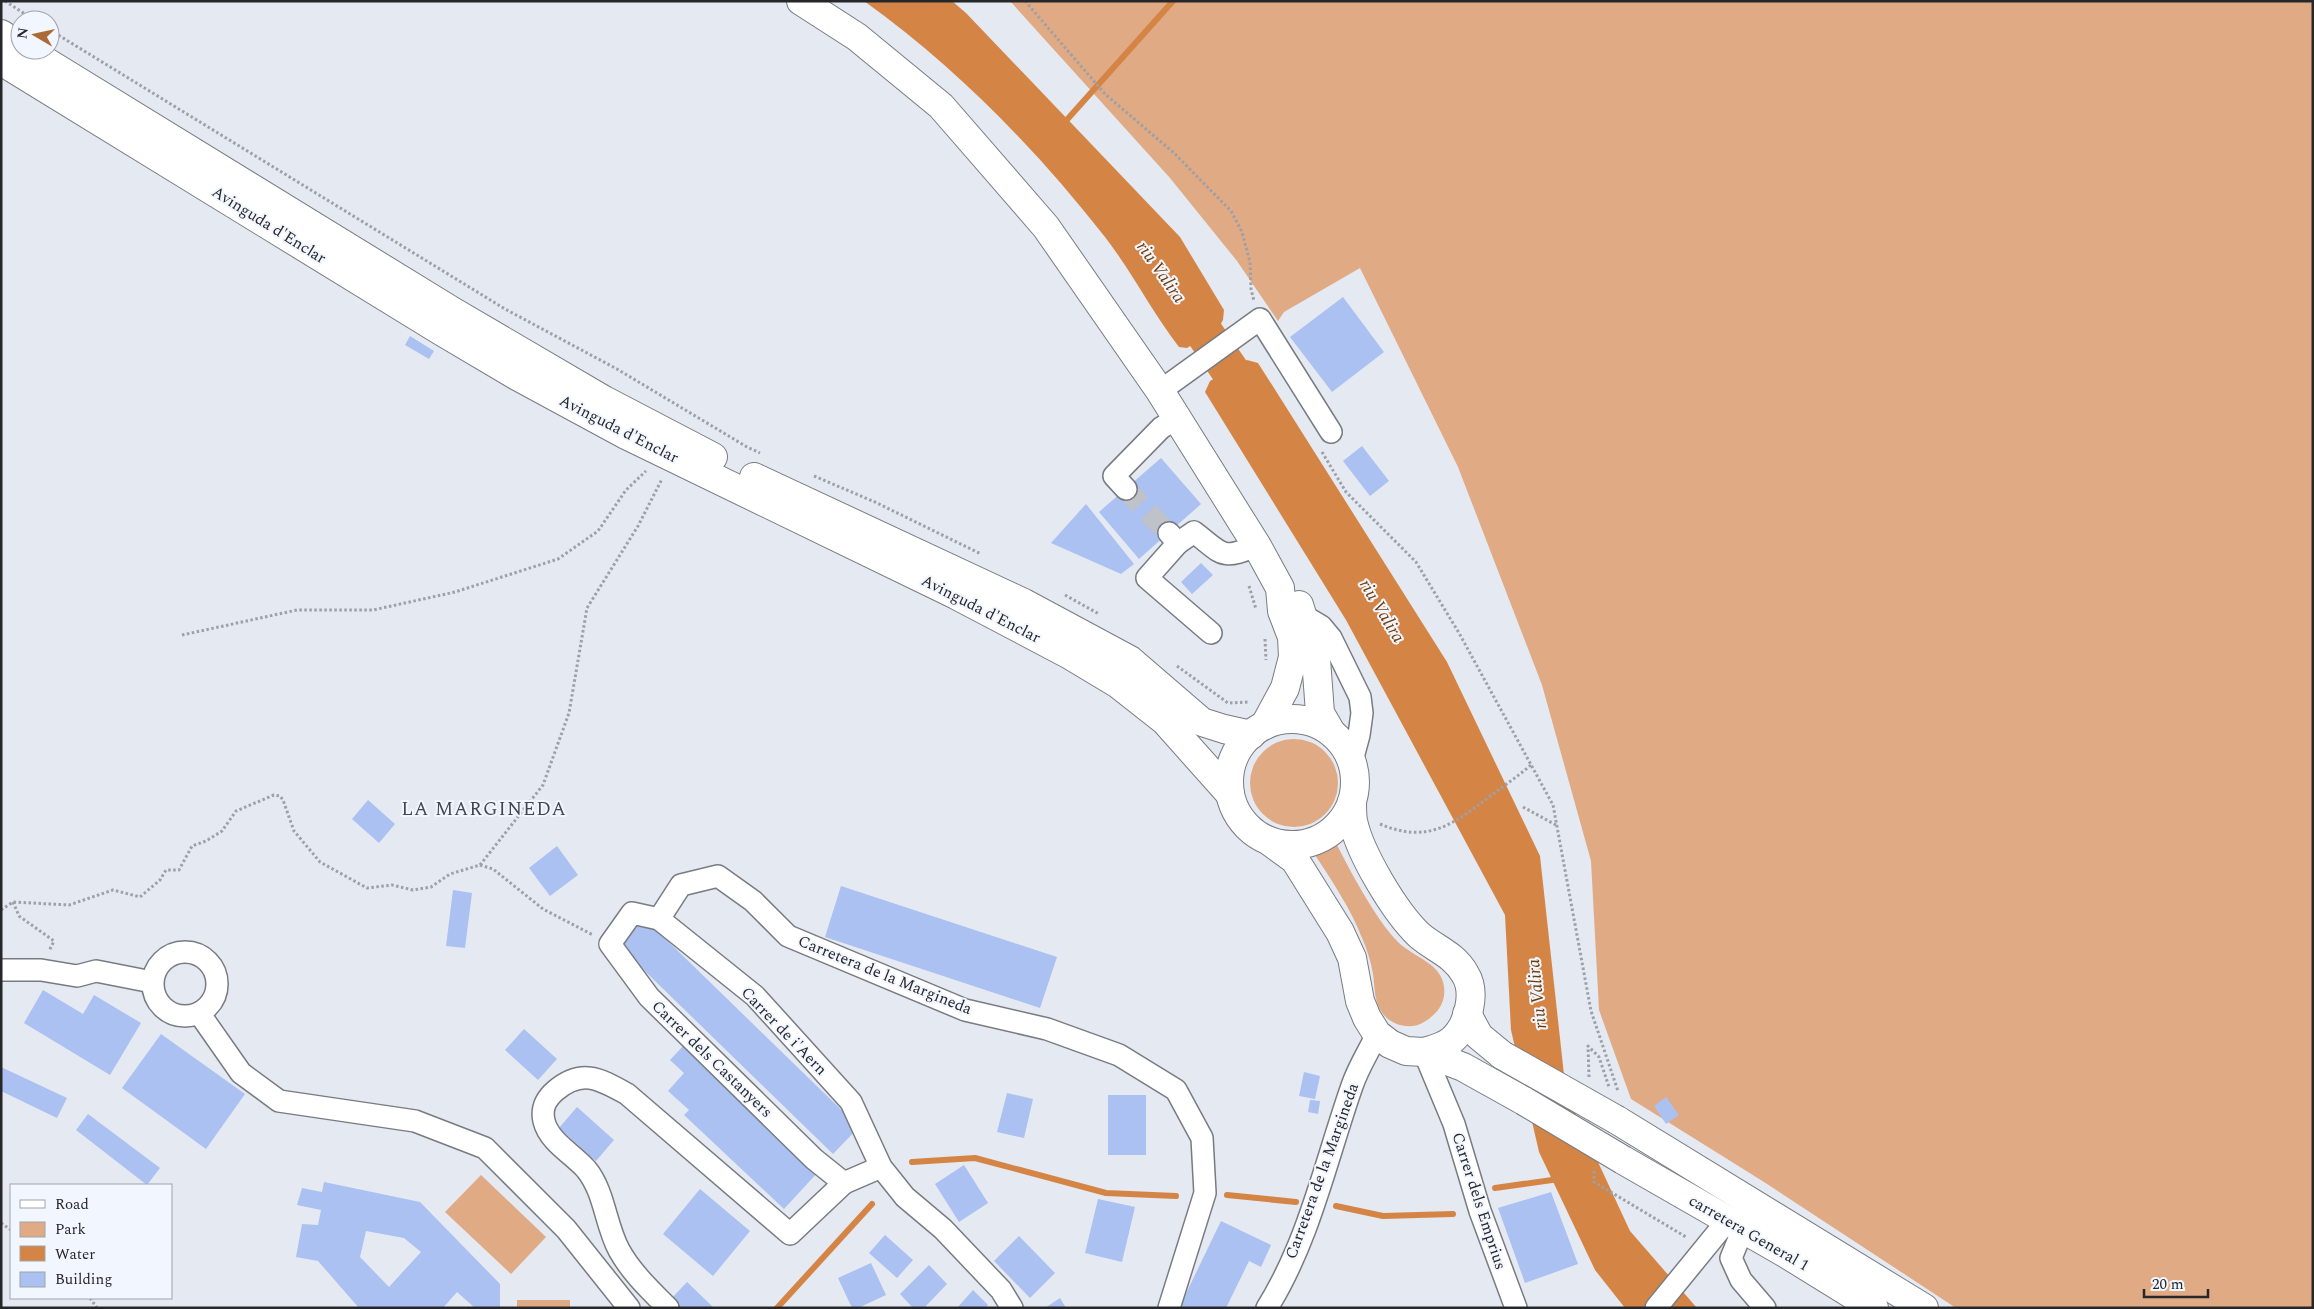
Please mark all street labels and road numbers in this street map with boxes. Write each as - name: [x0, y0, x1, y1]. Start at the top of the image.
- street label: Avinguda d'Enclar: [207, 180, 331, 270]
- street label: Avinguda d'Enclar: [555, 389, 683, 469]
- street label: Avinguda d'Enclar: [917, 569, 1045, 649]
- street label: Carretera de la Margineda: [794, 929, 976, 1021]
- street label: Carrer de i'Aern: [735, 981, 833, 1081]
- street label: Carrer dels Castanyers: [646, 995, 778, 1123]
- street label: Carretera de la Margineda: [1279, 1079, 1365, 1262]
- street label: Carrer dels Emprius: [1445, 1129, 1513, 1273]
- street label: carretera General 1: [1684, 1189, 1814, 1277]

